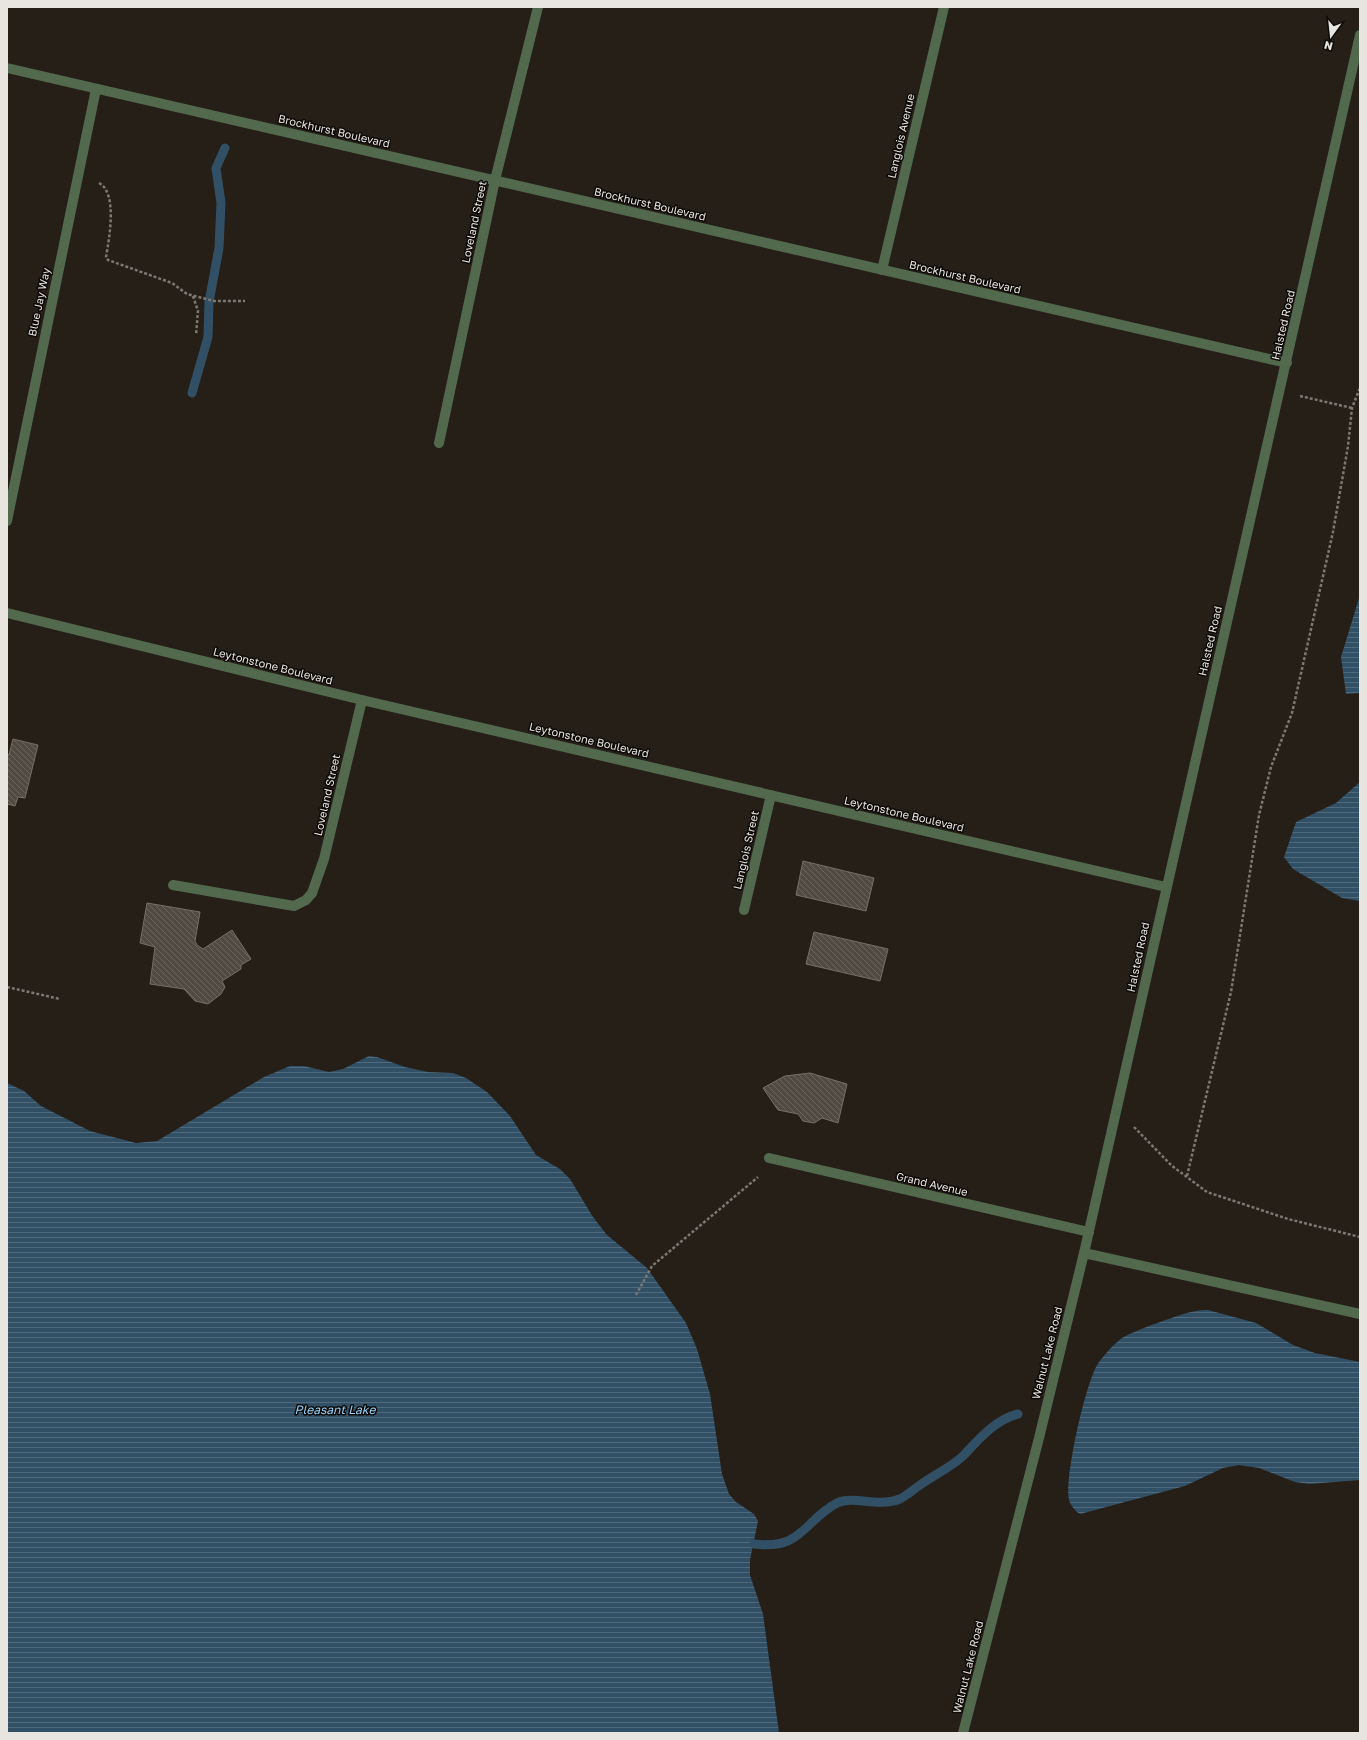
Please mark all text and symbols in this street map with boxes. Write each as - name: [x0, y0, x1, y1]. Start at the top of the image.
- north arrow: [1311, 16, 1351, 56]
- text: N: [1323, 39, 1334, 54]
- street label: Langlois Avenue: [884, 92, 917, 179]
- street label: Brockhurst Boulevard: [277, 111, 391, 150]
- street label: Loveland Street: [458, 180, 489, 264]
- street label: Brockhurst Boulevard: [593, 184, 707, 223]
- street label: Brockhurst Boulevard: [908, 257, 1022, 296]
- street label: Blue Jay Way: [25, 266, 52, 337]
- street label: Halsted Road: [1268, 289, 1297, 361]
- street label: Halsted Road: [1195, 605, 1224, 677]
- street label: Leytonstone Boulevard: [212, 644, 334, 687]
- street label: Leytonstone Boulevard: [528, 719, 650, 760]
- street label: Loveland Street: [311, 753, 342, 837]
- street label: Leytonstone Boulevard: [843, 793, 965, 834]
- street label: Langlois Street: [730, 809, 761, 890]
- street label: Halsted Road: [1124, 921, 1151, 993]
- street label: Grand Avenue: [895, 1169, 969, 1198]
- street label: Walnut Lake Road: [1029, 1305, 1064, 1401]
- water label: Pleasant Lake: [295, 1402, 376, 1417]
- street label: Walnut Lake Road: [950, 1619, 985, 1715]

